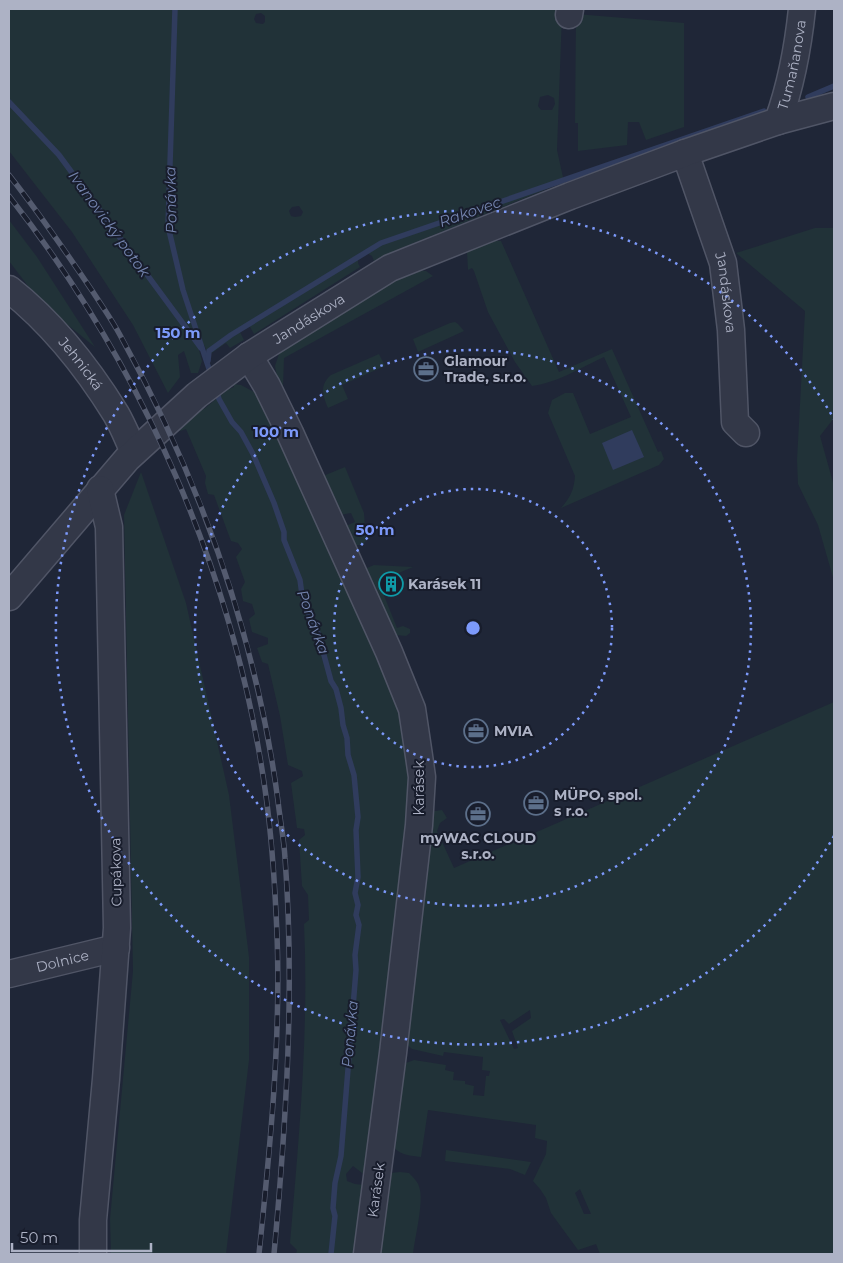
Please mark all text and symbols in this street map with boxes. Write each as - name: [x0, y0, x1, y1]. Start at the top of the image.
- street label: Tumaňanova: [773, 19, 810, 112]
- water label: Ponávka: [160, 166, 181, 234]
- water label: Ivanovický potok: [64, 167, 155, 281]
- water label: Rakovec: [436, 192, 504, 231]
- street label: Jandáskova: [711, 249, 740, 334]
- street label: Jandáskova: [269, 289, 348, 348]
- text: 150 m: [156, 323, 200, 342]
- street label: Jehnická: [54, 333, 107, 394]
- place label: Glamour Trade, s.r.o.: [444, 352, 526, 386]
- office icon: Glamour Trade, s.r.o.: [413, 356, 439, 382]
- text: 100 m: [253, 422, 299, 441]
- text: 50 m: [355, 520, 395, 539]
- building icon: Karásek 11: [378, 571, 404, 597]
- place label: Karásek 11: [408, 575, 481, 593]
- water label: Ponávka: [293, 587, 334, 657]
- centre of rings: [464, 619, 482, 637]
- office icon: MVIA: [463, 718, 489, 744]
- place label: MVIA: [494, 722, 533, 740]
- street label: Karásek: [410, 760, 428, 815]
- place label: MÜPO, spol. s r.o.: [554, 786, 642, 820]
- office icon: MÜPO, spol. s r.o.: [523, 790, 549, 816]
- office icon: myWAC CLOUD s.r.o.: [465, 801, 491, 827]
- place label: myWAC CLOUD s.r.o.: [420, 829, 537, 863]
- street label: Cupákova: [106, 837, 126, 907]
- street label: Dolnice: [34, 946, 91, 976]
- water label: Ponávka: [337, 1000, 362, 1068]
- street label: Karásek: [363, 1161, 389, 1218]
- scale bar: [12, 1220, 151, 1252]
- text: 50 m: [20, 1228, 58, 1247]

